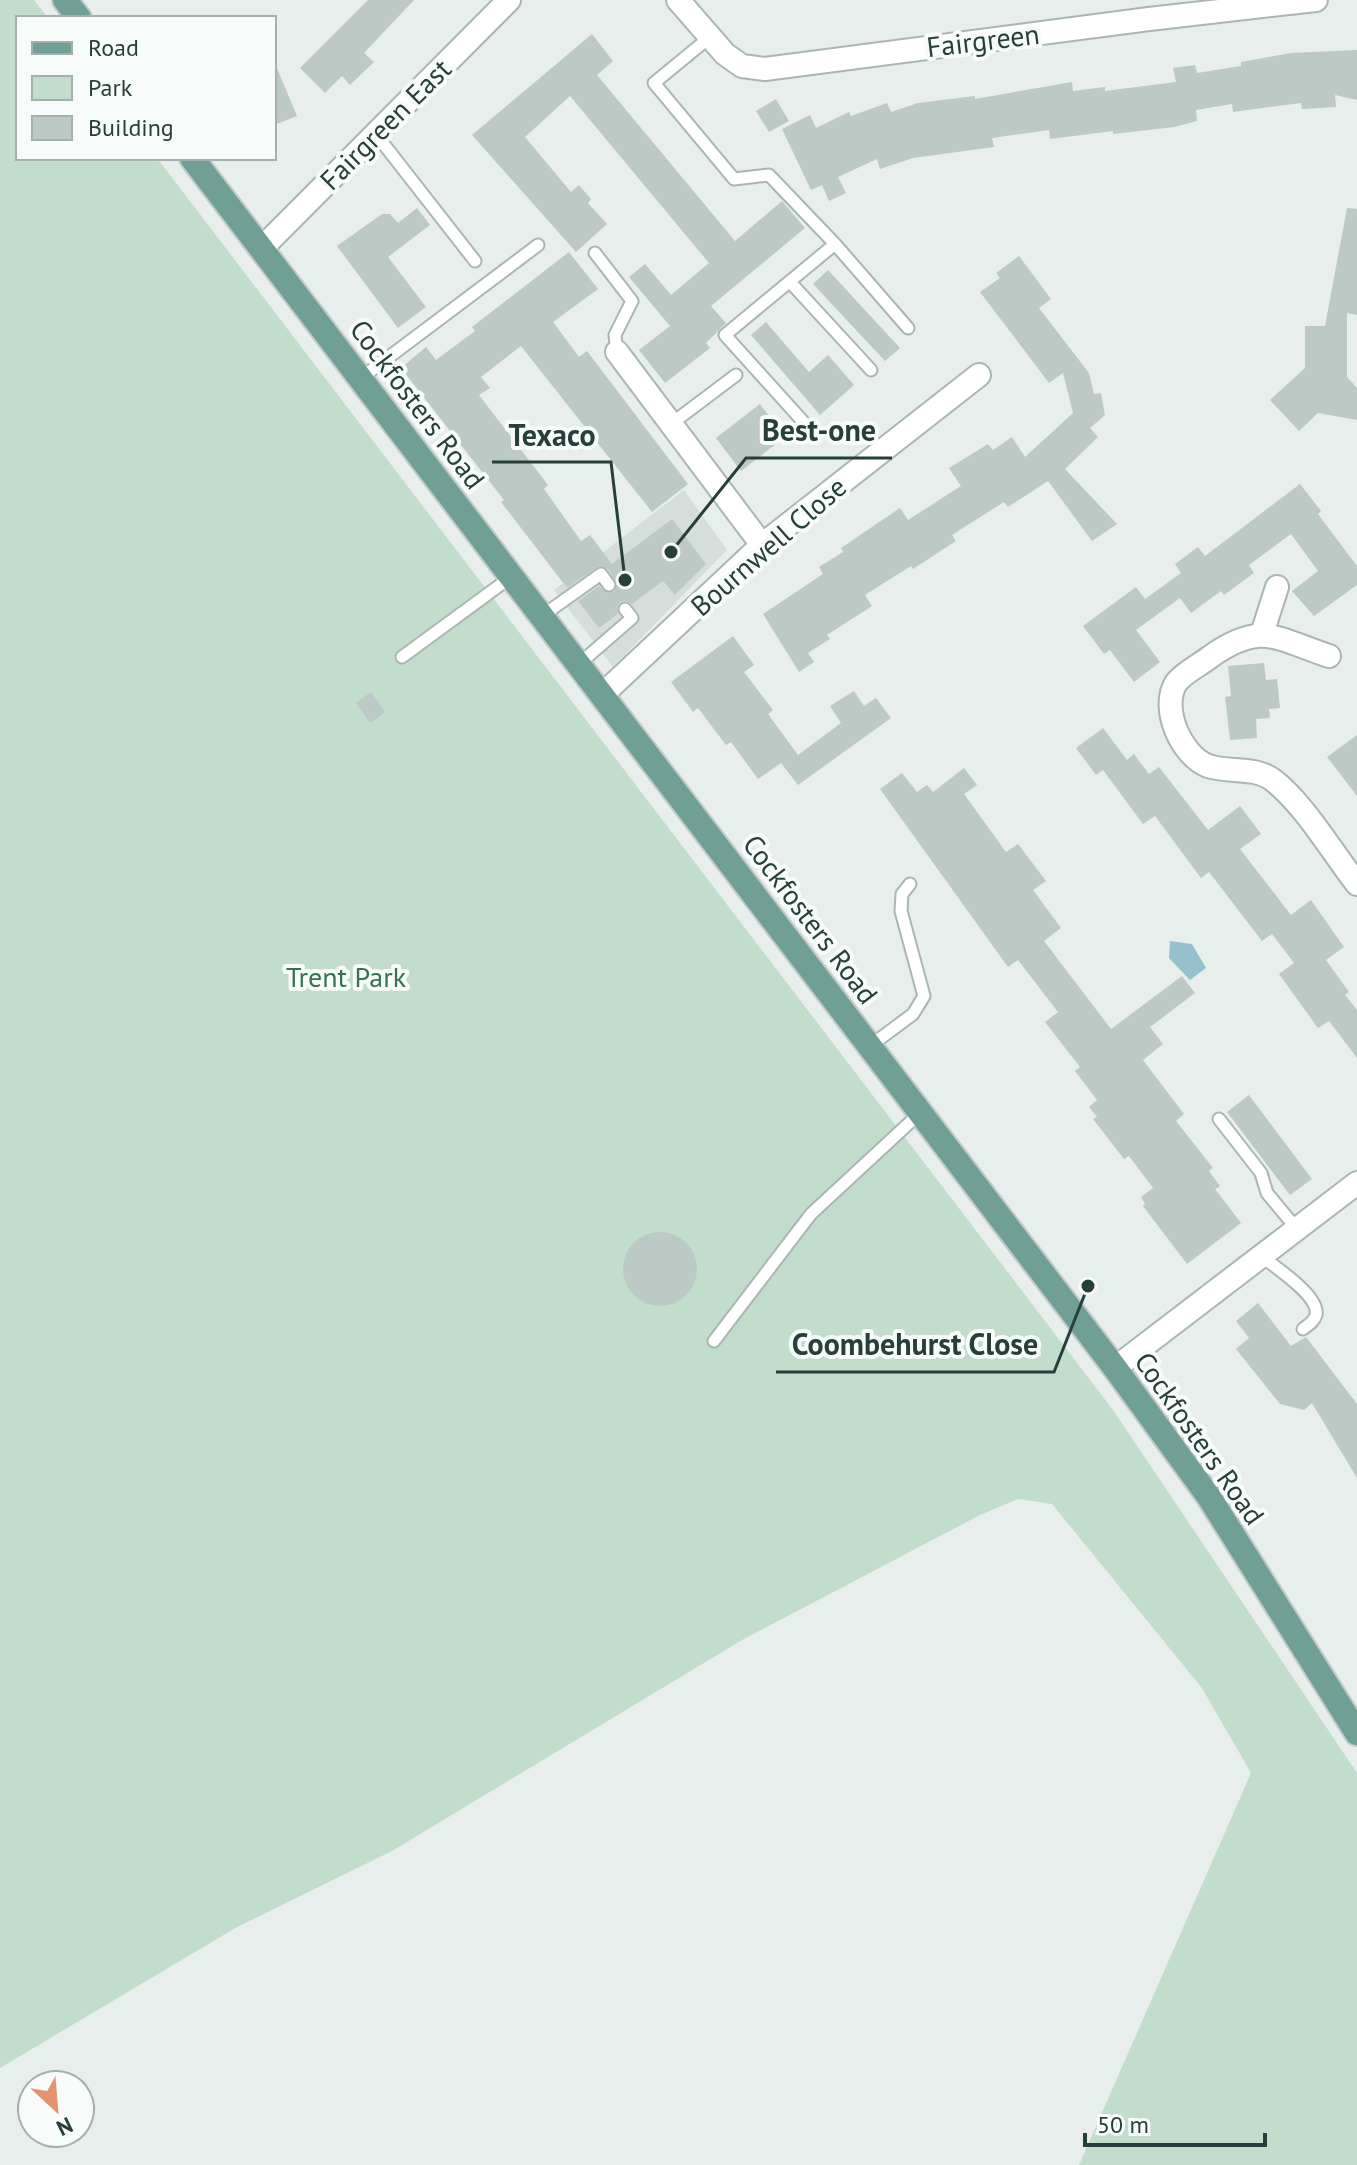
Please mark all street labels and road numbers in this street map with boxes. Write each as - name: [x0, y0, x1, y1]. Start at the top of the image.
- street label: Fairgreen: [924, 15, 1042, 65]
- street label: Fairgreen East: [311, 50, 459, 198]
- street label: Cockfosters Road: [342, 312, 494, 496]
- street label: Bournwell Close: [682, 468, 854, 624]
- street label: Cockfosters Road: [735, 827, 887, 1011]
- street label: Cockfosters Road: [1127, 1344, 1273, 1532]

